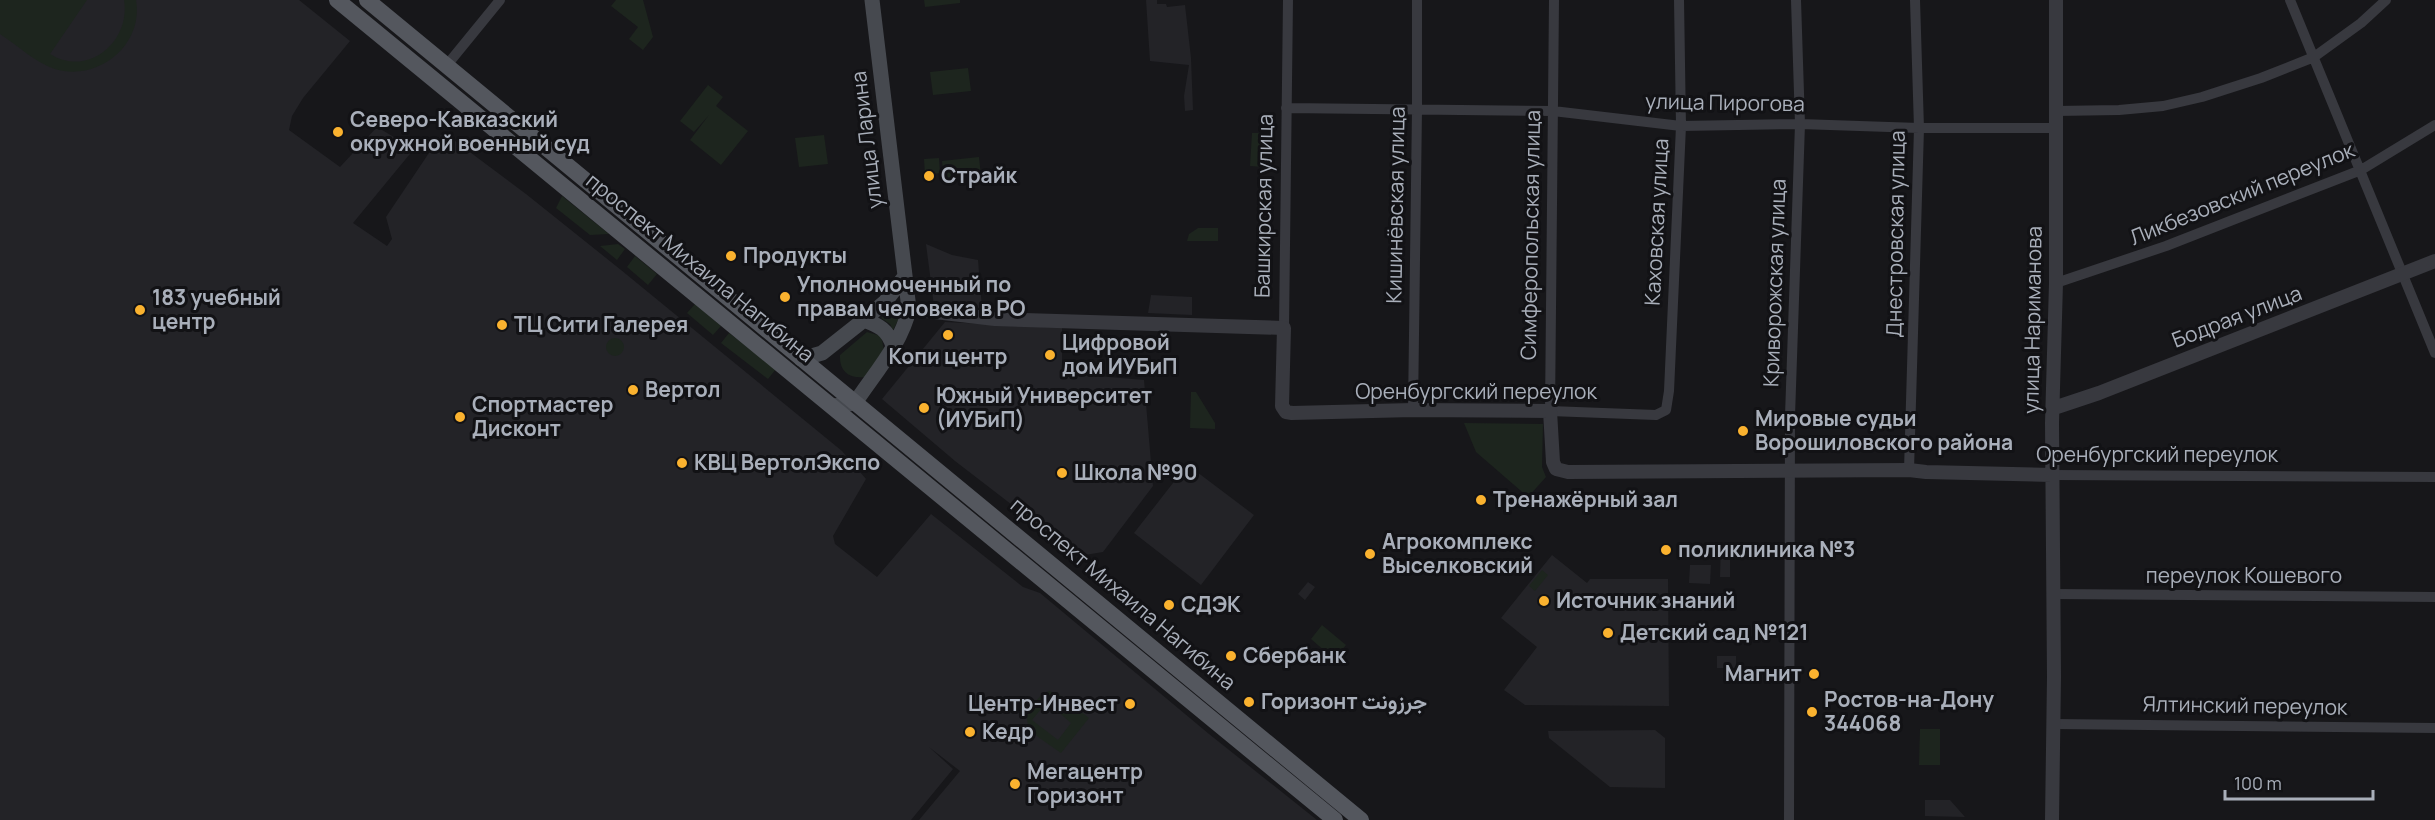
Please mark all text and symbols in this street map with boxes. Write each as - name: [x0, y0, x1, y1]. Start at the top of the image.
- street label: улица Ларина: [844, 70, 888, 210]
- street label: улица Пирогова: [1645, 87, 1805, 117]
- place label: Северо-Кавказский окружной военный суд: [350, 105, 590, 157]
- street label: Кишинёвская улица: [1379, 106, 1411, 304]
- street label: Симферопольская улица: [1514, 110, 1546, 360]
- street label: Башкирская улица: [1247, 114, 1279, 298]
- marker: Северо-Кавказский окружной военный суд: [331, 125, 345, 139]
- street label: Днестровская улица: [1879, 130, 1911, 338]
- street label: Ликбезовский переулок: [2125, 135, 2359, 251]
- street label: Каховская улица: [1638, 138, 1674, 306]
- place label: Страйк: [941, 161, 1017, 189]
- street label: проспект Михаила Нагибина: [581, 166, 820, 368]
- marker: Страйк: [922, 169, 936, 183]
- street label: Криворожская улица: [1756, 178, 1792, 388]
- street label: улица Нариманова: [2016, 226, 2048, 414]
- place label: Продукты: [743, 241, 847, 269]
- marker: Продукты: [724, 249, 738, 263]
- place label: Уполномоченный по правам человека в РО: [797, 270, 1026, 322]
- street label: Бодрая улица: [2168, 278, 2306, 354]
- place label: 183 учебный центр: [152, 283, 281, 335]
- marker: Уполномоченный по правам человека в РО: [778, 290, 792, 304]
- marker: 183 учебный центр: [133, 303, 147, 317]
- place label: ТЦ Сити Галерея: [514, 310, 688, 338]
- marker: ТЦ Сити Галерея: [495, 318, 509, 332]
- marker: Копи центр: [941, 328, 955, 342]
- place label: Цифровой дом ИУБиП: [1062, 328, 1178, 380]
- place label: Копи центр: [889, 342, 1008, 370]
- marker: Цифровой дом ИУБиП: [1043, 348, 1057, 362]
- place label: Вертол: [645, 375, 720, 403]
- street label: Оренбургский переулок: [1355, 377, 1597, 405]
- place label: Южный Университет (ИУБиП): [936, 381, 1152, 433]
- marker: Вертол: [626, 383, 640, 397]
- place label: Спортмастер Дисконт: [472, 390, 613, 442]
- marker: Южный Университет (ИУБиП): [917, 401, 931, 415]
- place label: Мировые судьи Ворошиловского района: [1755, 404, 2013, 456]
- marker: Спортмастер Дисконт: [453, 410, 467, 424]
- marker: Мировые судьи Ворошиловского района: [1736, 424, 1750, 438]
- street label: Оренбургский переулок: [2036, 440, 2278, 468]
- place label: КВЦ ВертолЭкспо: [694, 448, 880, 476]
- marker: КВЦ ВертолЭкспо: [675, 456, 689, 470]
- place label: Школа №90: [1074, 458, 1198, 486]
- marker: Школа №90: [1055, 466, 1069, 480]
- place label: Тренажёрный зал: [1493, 485, 1678, 513]
- street label: проспект Михаила Нагибина: [1005, 491, 1242, 696]
- marker: Тренажёрный зал: [1474, 493, 1488, 507]
- place label: Агрокомплекс Выселковский: [1382, 527, 1533, 579]
- place label: поликлиника №3: [1678, 535, 1855, 563]
- marker: поликлиника №3: [1659, 543, 1673, 557]
- marker: Агрокомплекс Выселковский: [1363, 547, 1377, 561]
- street label: переулок Кошевого: [2146, 561, 2342, 589]
- place label: Источник знаний: [1556, 586, 1735, 614]
- place label: СДЭК: [1181, 590, 1241, 618]
- marker: Источник знаний: [1537, 594, 1551, 608]
- marker: СДЭК: [1162, 598, 1176, 612]
- place label: Детский сад №121: [1620, 618, 1808, 646]
- marker: Детский сад №121: [1601, 626, 1615, 640]
- place label: Сбербанк: [1243, 641, 1346, 669]
- marker: Сбербанк: [1224, 649, 1238, 663]
- place label: Магнит: [1725, 659, 1802, 687]
- marker: Магнит: [1807, 667, 1821, 681]
- place label: Ростов-на-Дону 344068: [1824, 685, 1994, 737]
- place label: Горизонт جرزونت: [1261, 687, 1427, 715]
- place label: Центр-Инвест: [968, 689, 1118, 717]
- street label: Ялтинский переулок: [2142, 689, 2348, 721]
- marker: Горизонт جرزونت: [1242, 695, 1256, 709]
- marker: Центр-Инвест: [1123, 697, 1137, 711]
- marker: Ростов-на-Дону 344068: [1805, 705, 1819, 719]
- place label: Кедр: [982, 717, 1034, 745]
- marker: Кедр: [963, 725, 977, 739]
- place label: Мегацентр Горизонт: [1027, 757, 1143, 809]
- scale bar: [2225, 763, 2374, 801]
- text: 100 m: [2234, 771, 2282, 795]
- marker: Мегацентр Горизонт: [1008, 777, 1022, 791]

